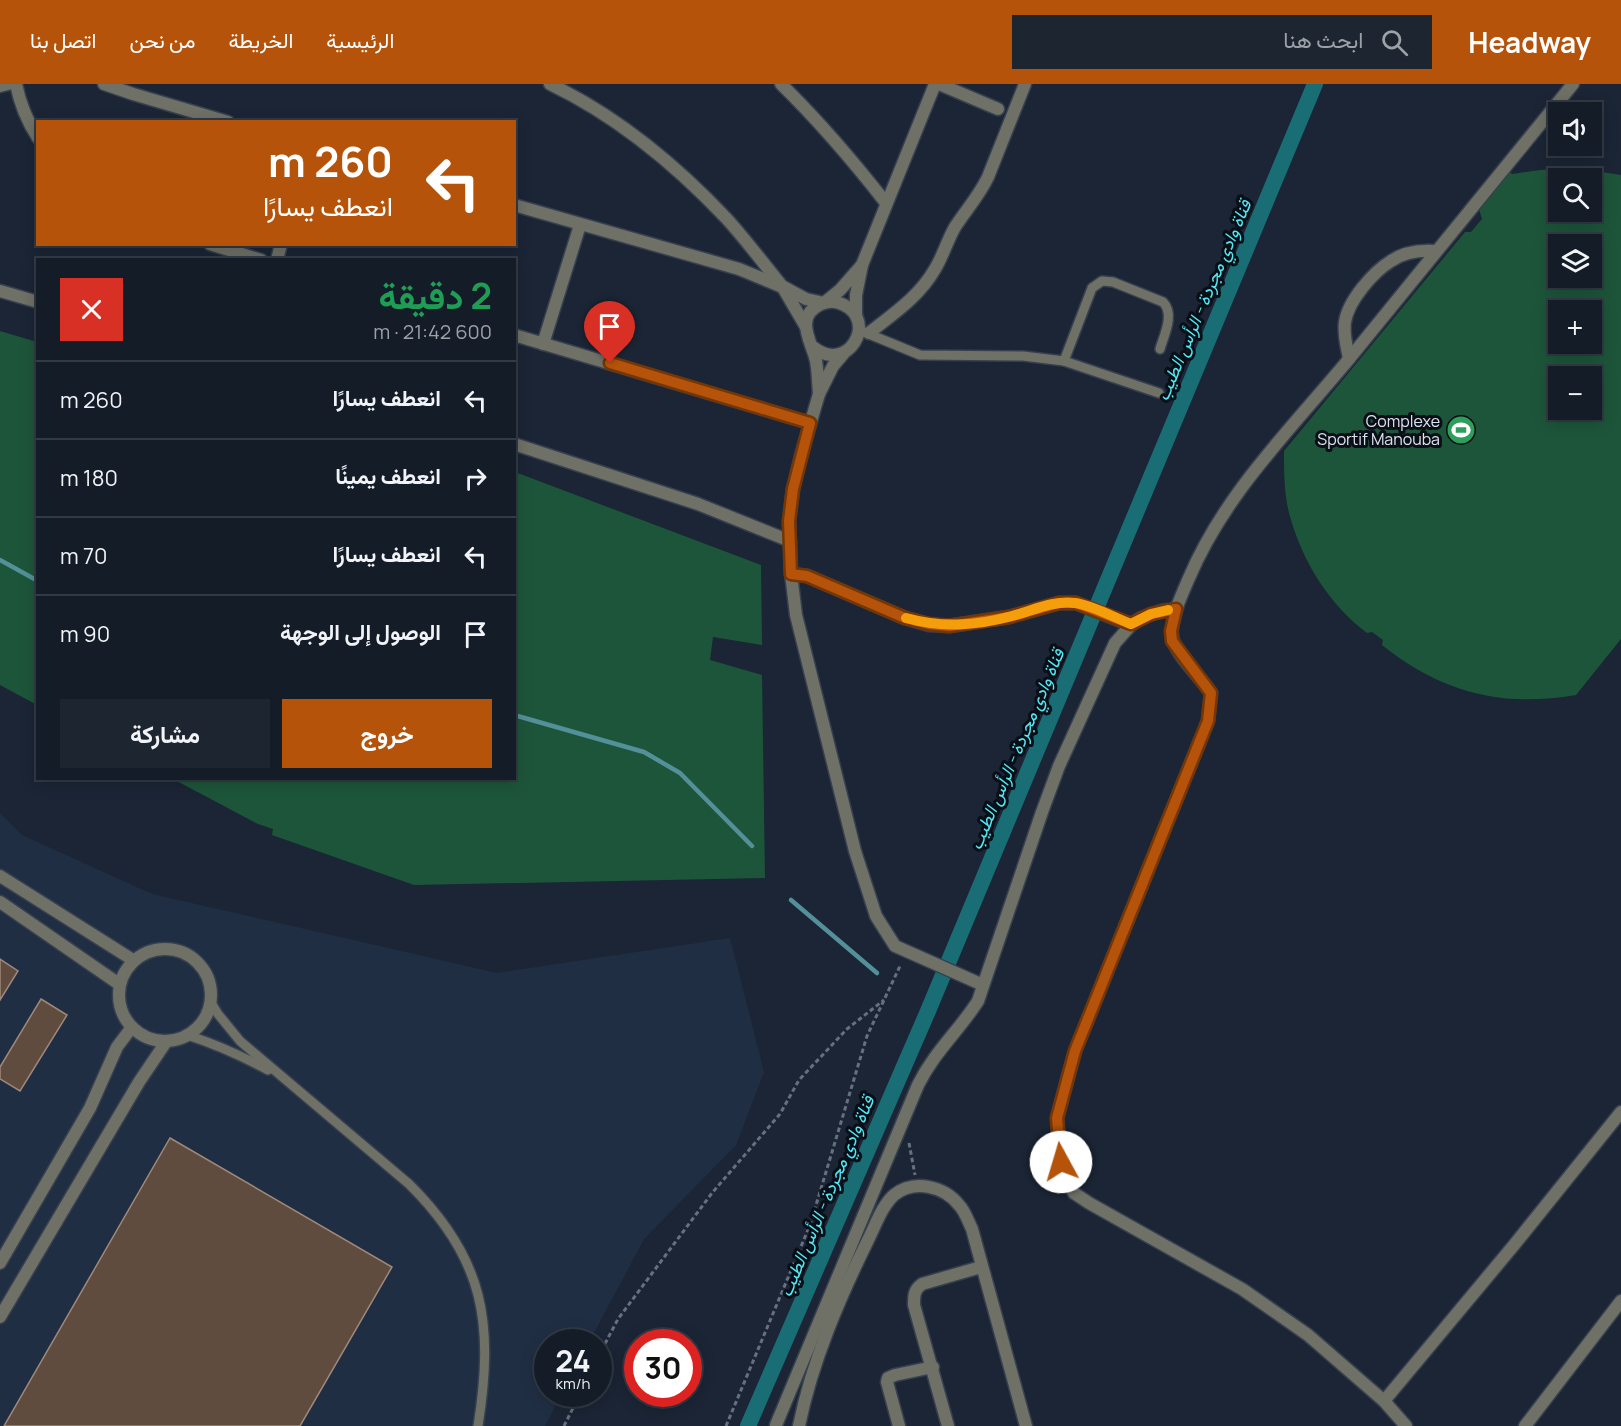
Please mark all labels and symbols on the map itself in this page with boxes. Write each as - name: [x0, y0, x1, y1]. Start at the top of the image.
- water label: قناة وادي مجردة - الرأس الطيب: [1150, 194, 1261, 406]
- pin: [584, 301, 635, 363]
- place label: Complexe Sportif Manouba: [1317, 410, 1440, 450]
- sports icon: Complexe Sportif Manouba: [1445, 414, 1477, 446]
- water label: قناة وادي مجردة - الرأس الطيب: [963, 643, 1074, 855]
- water label: قناة وادي مجردة - الرأس الطيب: [773, 1090, 884, 1302]
- position arrow: [1029, 1130, 1093, 1194]
- speed limit sign: 30: [624, 1329, 702, 1407]

